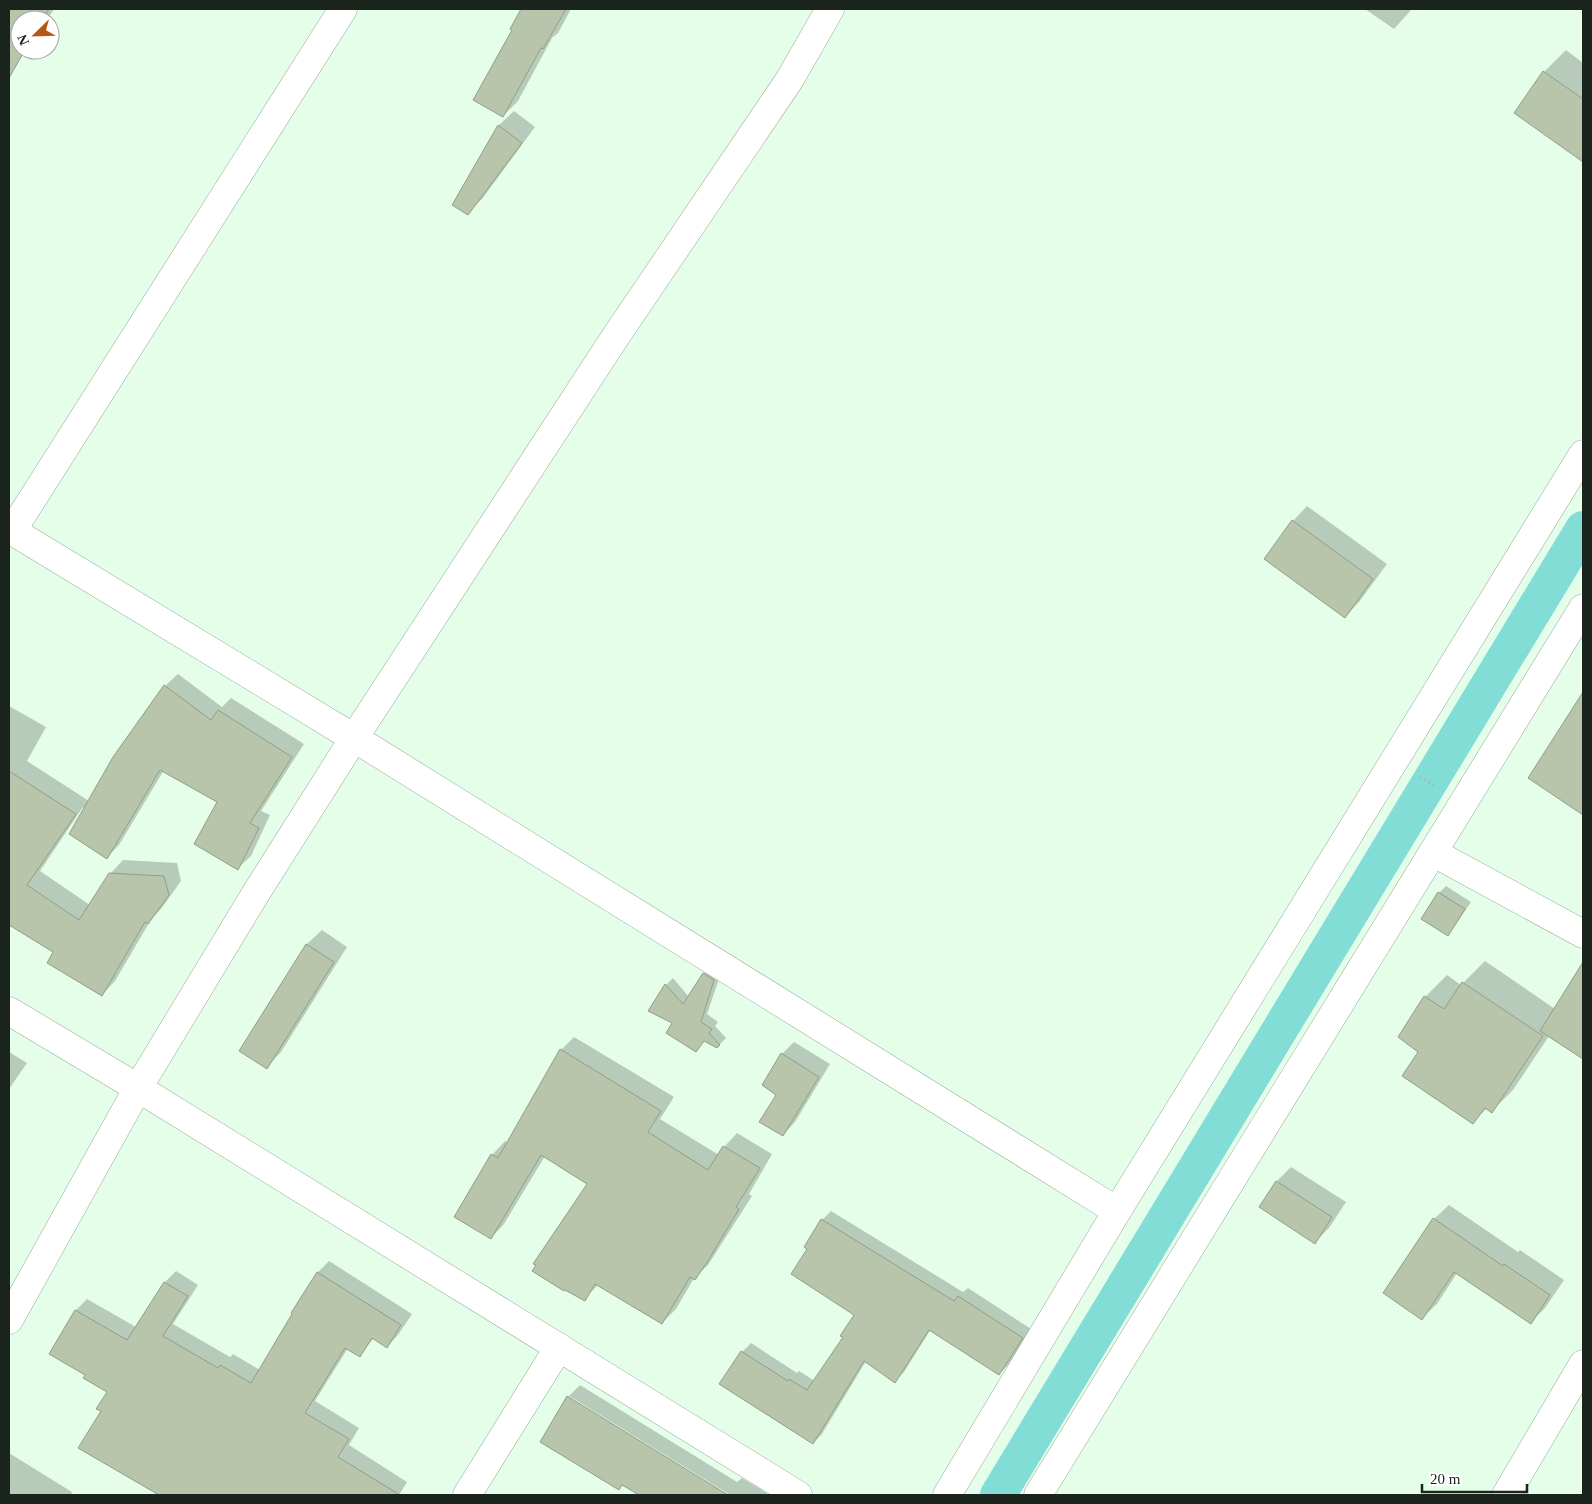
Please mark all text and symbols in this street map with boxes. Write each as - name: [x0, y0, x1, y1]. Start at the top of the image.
- north arrow: [10, 10, 60, 60]
- text: N: [15, 32, 32, 47]
- scale bar: [1422, 1462, 1527, 1494]
- text: 20 m: [1430, 1471, 1461, 1487]

